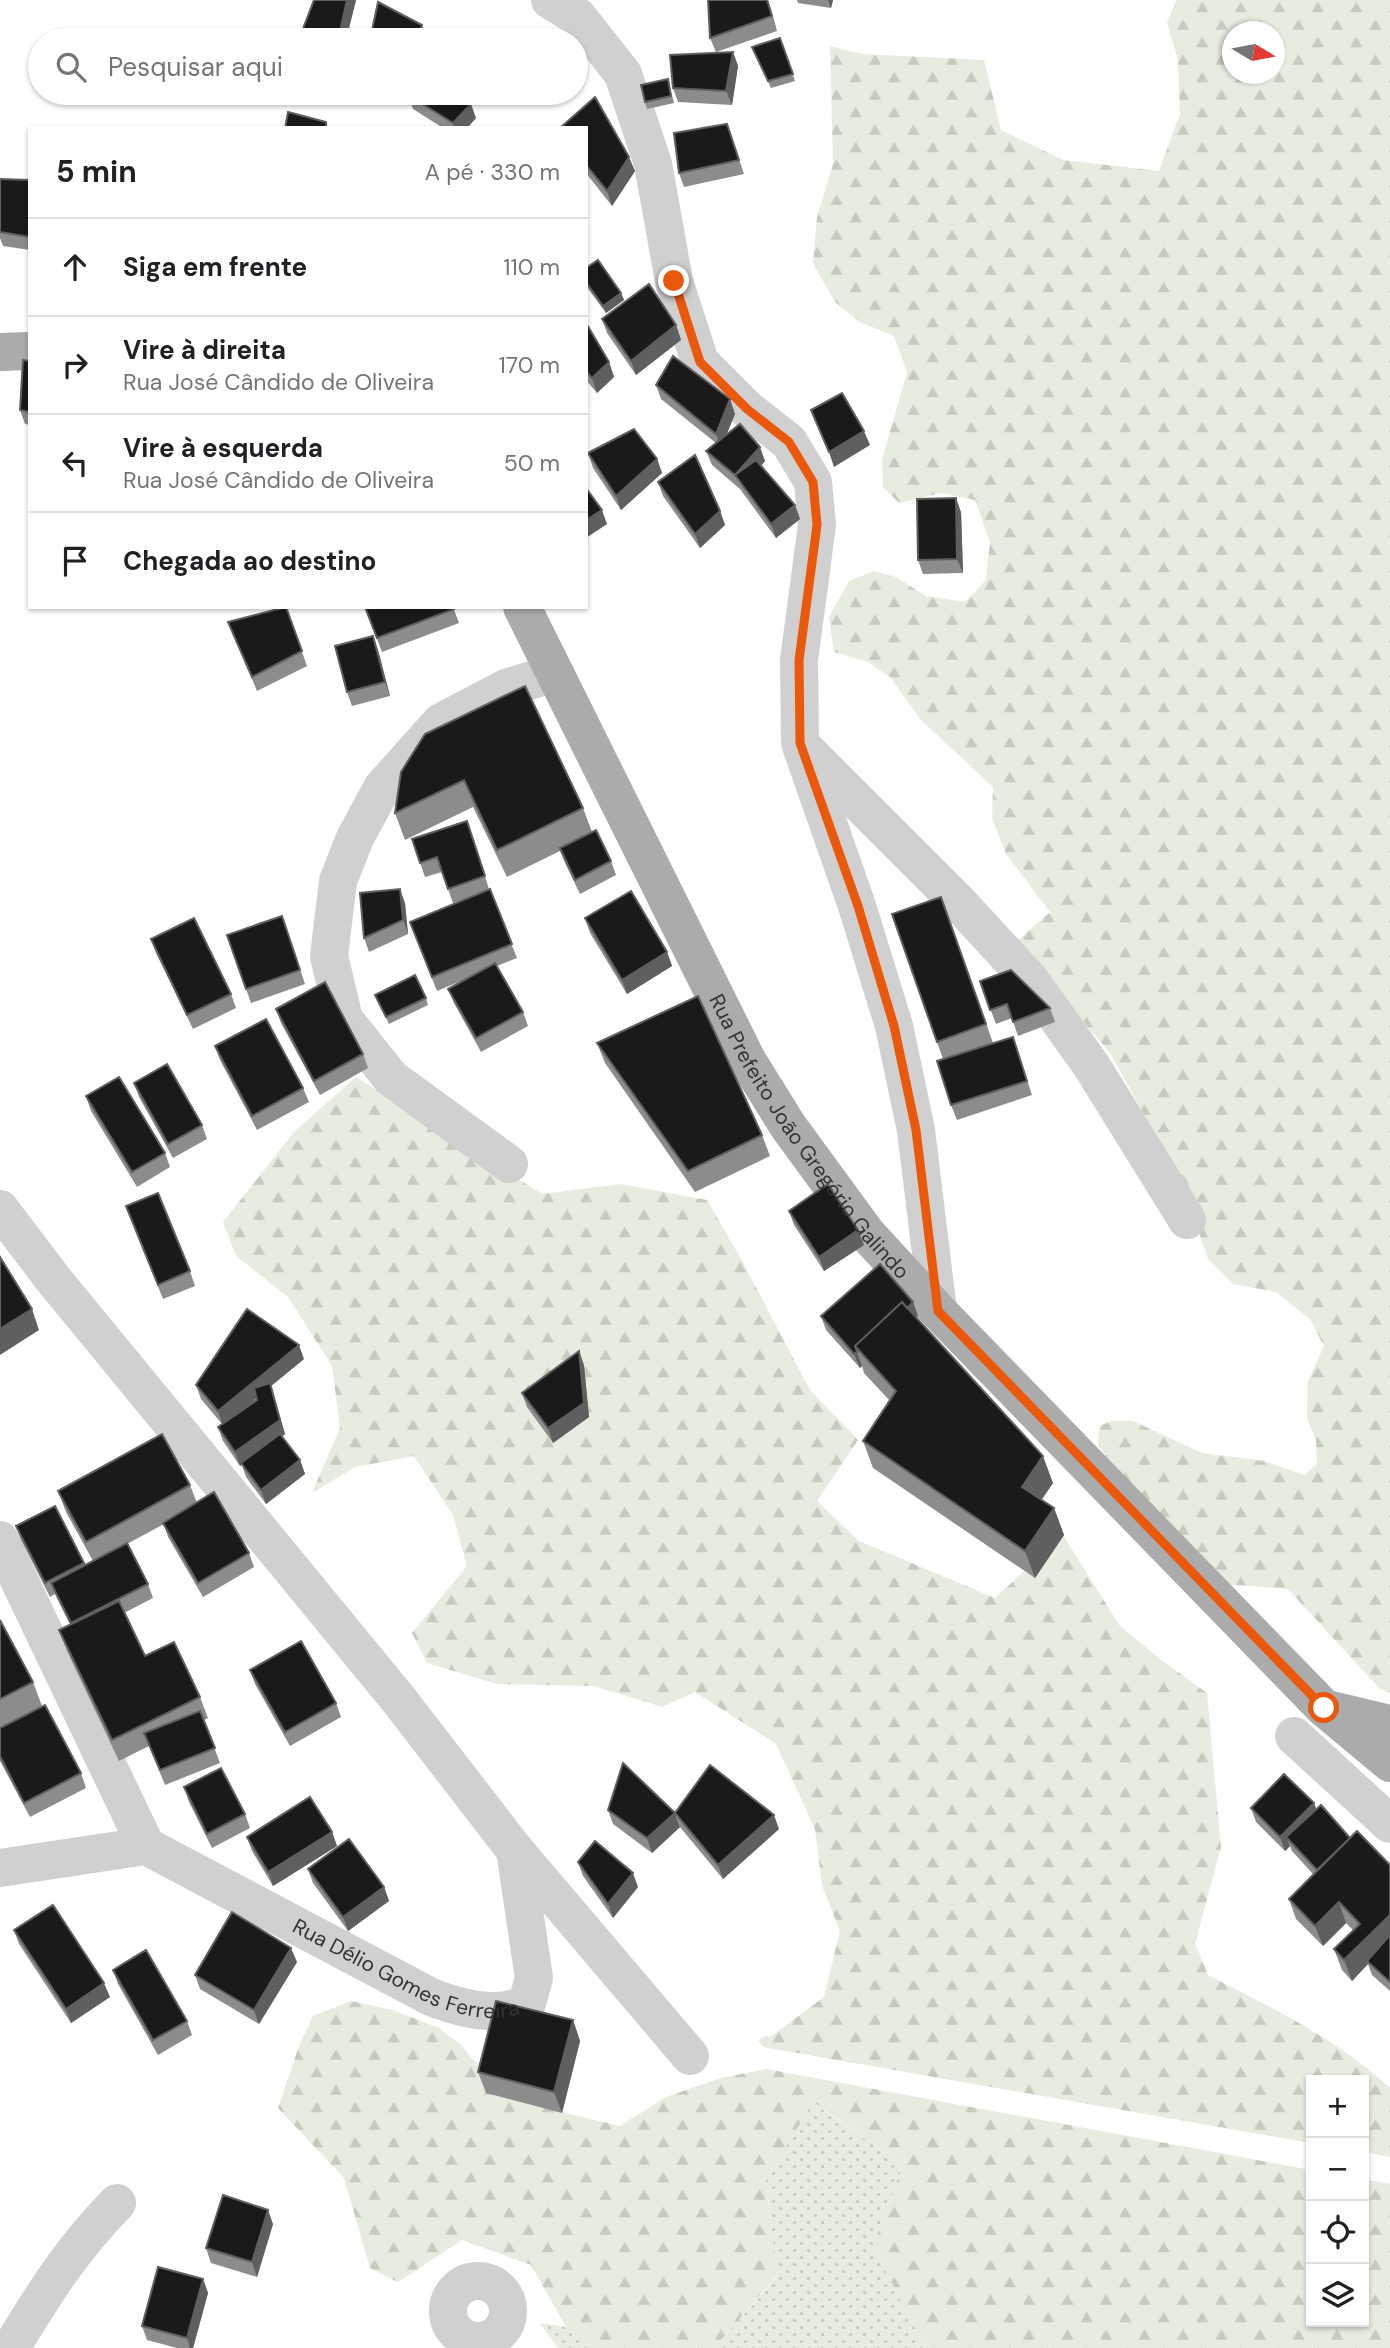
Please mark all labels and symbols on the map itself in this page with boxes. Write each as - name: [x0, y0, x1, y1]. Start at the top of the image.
- north arrow: [1222, 21, 1285, 84]
- route end: [658, 265, 689, 296]
- street label: Rua Prefeito João Gregório Galindo: [703, 990, 916, 1285]
- route start: [1308, 1692, 1339, 1723]
- street label: Rua Délio Gomes Ferreira: [288, 1912, 523, 2025]

